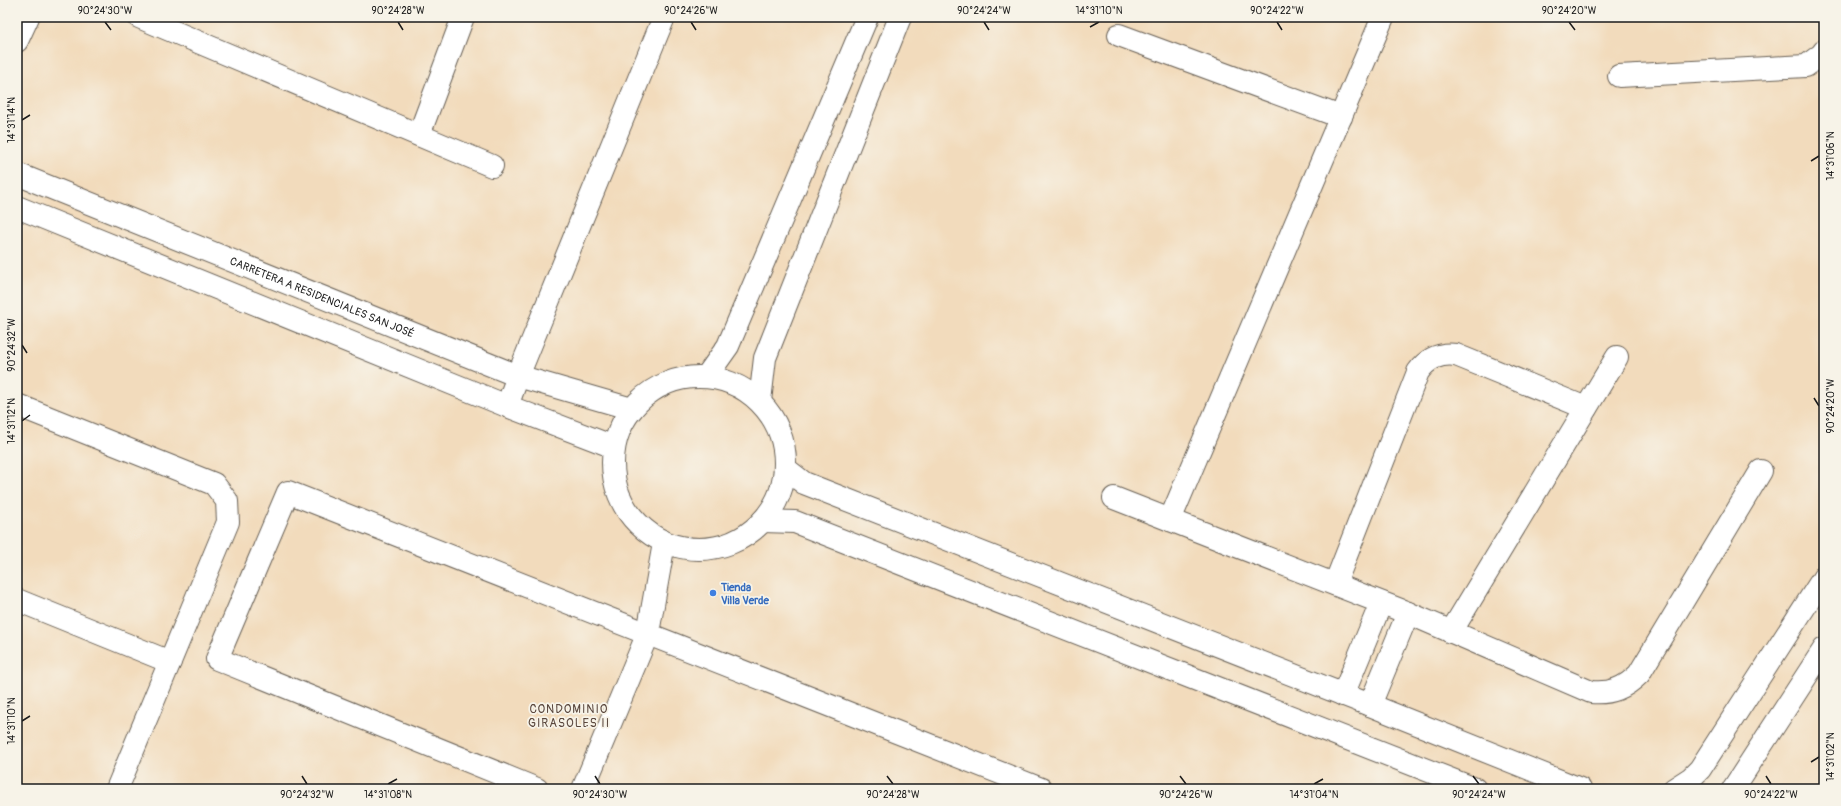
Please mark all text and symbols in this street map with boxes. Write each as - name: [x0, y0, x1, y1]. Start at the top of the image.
- text: 90°24'30"W: [78, 5, 133, 17]
- text: 90°24'28"W: [372, 5, 425, 17]
- text: 90°24'26"W: [664, 5, 718, 17]
- text: 90°24'24"W: [957, 5, 1011, 17]
- text: 14°31'10"N: [1075, 5, 1123, 17]
- text: 90°24'22"W: [1250, 5, 1304, 17]
- text: 90°24'20"W: [1542, 5, 1597, 17]
- text: 14°31'14"N: [6, 97, 18, 143]
- text: 14°31'06"N: [1825, 131, 1837, 181]
- street label: CARRETERA A RESIDENCIALES SAN JOSÉ: [228, 254, 416, 340]
- text: 90°24'32"W: [6, 318, 18, 372]
- text: 90°24'20"W: [1825, 378, 1837, 433]
- text: 14°31'12"N: [6, 398, 18, 444]
- place label: Tienda Villa Verde: [720, 581, 770, 607]
- marker: Tienda Villa Verde: [708, 588, 718, 598]
- text: 14°31'10"N: [6, 697, 18, 745]
- district label: CONDOMINIO GIRASOLES II: [528, 702, 610, 731]
- text: 14°31'02"N: [1825, 732, 1837, 781]
- text: 90°24'32"W: [280, 789, 334, 801]
- text: 14°31'08"N: [364, 789, 412, 801]
- text: 90°24'30"W: [573, 789, 628, 801]
- text: 90°24'28"W: [867, 789, 920, 801]
- text: 90°24'26"W: [1159, 789, 1213, 801]
- text: 14°31'04"N: [1289, 789, 1339, 801]
- text: 90°24'24"W: [1452, 789, 1506, 801]
- text: 90°24'22"W: [1744, 789, 1798, 801]

